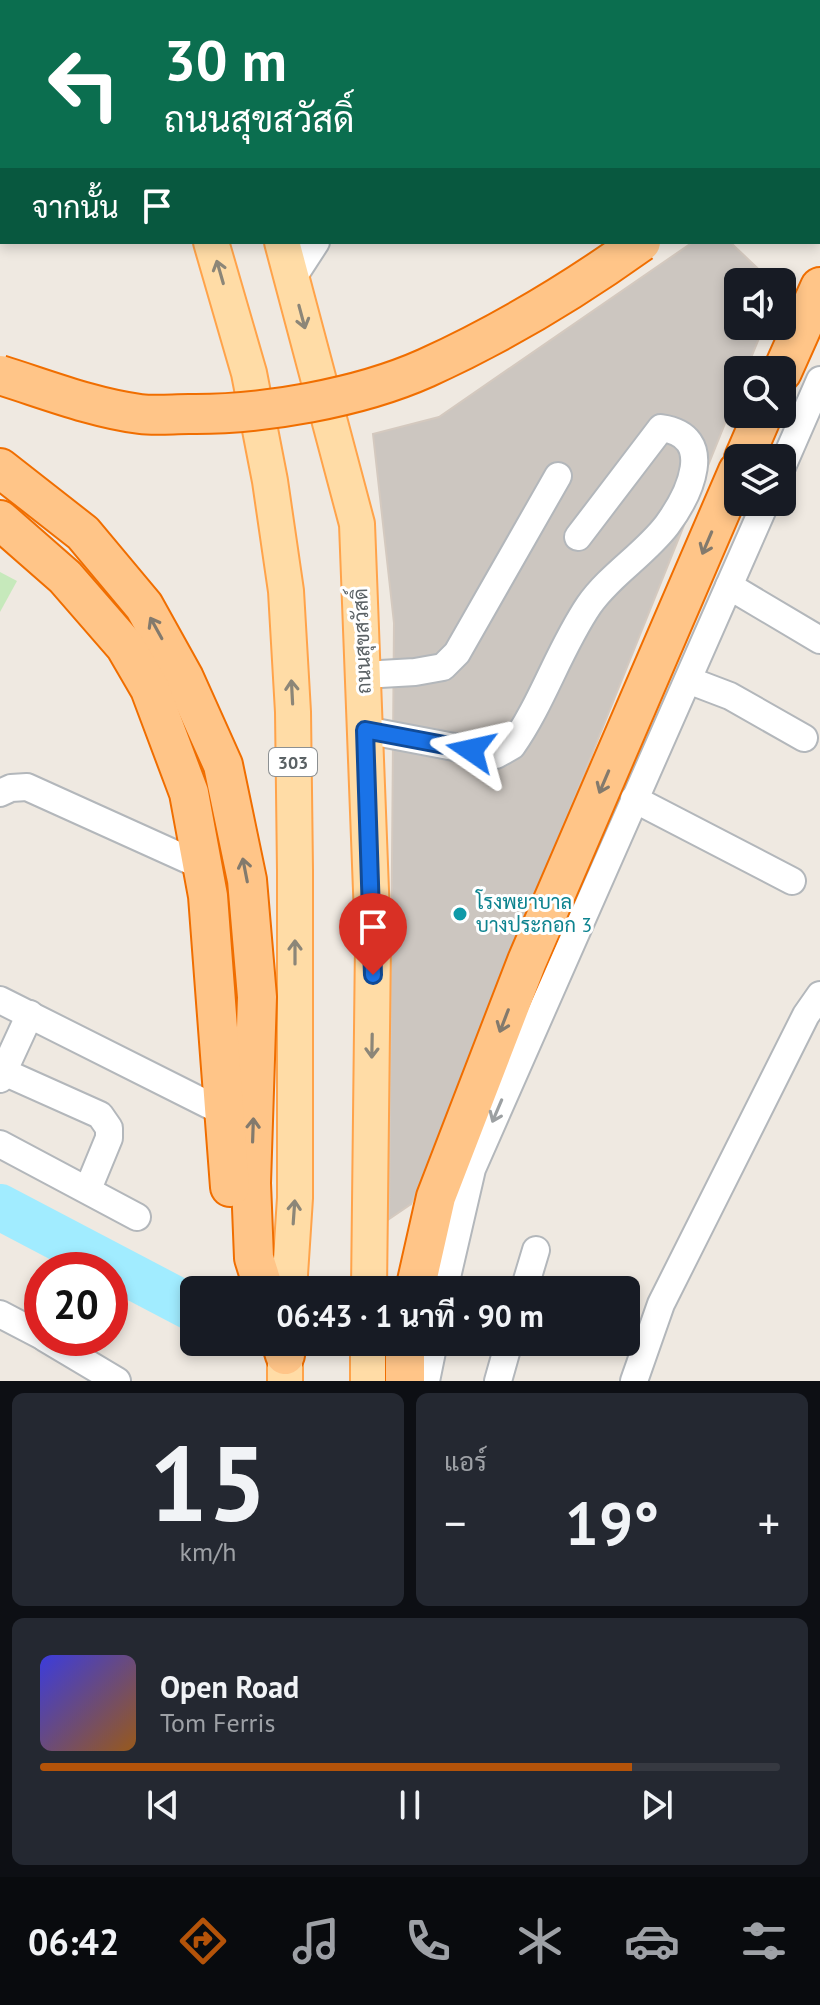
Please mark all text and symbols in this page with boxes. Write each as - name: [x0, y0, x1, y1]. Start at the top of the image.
- text: 30 m: [164, 24, 287, 96]
- icon: left: [32, 32, 136, 136]
- text: ถนนสุขสวัสดิ์: [164, 95, 355, 142]
- icon: arrive: [135, 184, 179, 228]
- text: จากนั้น: [32, 187, 119, 226]
- one-way arrow: [212, 259, 227, 285]
- map controls: [724, 268, 796, 516]
- button: sound: [724, 268, 796, 340]
- one-way arrow: [295, 304, 310, 330]
- button: search: [724, 356, 796, 428]
- button: layers: [724, 444, 796, 516]
- one-way arrow: [699, 530, 714, 555]
- street label: ถนนสุขสวัสดิ์: [342, 588, 378, 695]
- one-way arrow: [148, 617, 164, 640]
- one-way arrow: [284, 679, 299, 706]
- position arrow: [429, 708, 513, 792]
- road number: 303: [269, 748, 317, 776]
- one-way arrow: [596, 769, 611, 794]
- one-way arrow: [237, 858, 252, 884]
- place label: โรงพยาบาล บางประกอก 3: [475, 889, 592, 938]
- pin: [339, 893, 407, 975]
- icon: arrive: [351, 905, 395, 949]
- marker: โรงพยาบาล บางประกอก 3: [451, 905, 469, 923]
- one-way arrow: [287, 939, 303, 966]
- one-way arrow: [496, 1009, 510, 1033]
- one-way arrow: [364, 1032, 380, 1059]
- one-way arrow: [488, 1098, 503, 1123]
- one-way arrow: [246, 1117, 261, 1144]
- one-way arrow: [287, 1199, 302, 1226]
- speed limit sign: 20: [24, 1252, 128, 1356]
- text: 06:43 · 1 นาที · 90 m: [276, 1296, 544, 1335]
- text: 15: [149, 1415, 267, 1550]
- text: แอร์: [444, 1445, 487, 1478]
- text: 19°: [565, 1484, 659, 1562]
- text: −: [444, 1494, 466, 1551]
- text: +: [758, 1494, 780, 1551]
- text: km/h: [180, 1535, 237, 1568]
- text: Open Road: [160, 1667, 299, 1706]
- text: Tom Ferris: [160, 1706, 275, 1739]
- icon: previous: [141, 1783, 185, 1827]
- icon: pause: [388, 1783, 432, 1827]
- icon: next: [635, 1783, 679, 1827]
- icon: directions: [175, 1913, 231, 1969]
- icon: music: [288, 1913, 344, 1969]
- icon: phone: [400, 1913, 456, 1969]
- icon: climate: [512, 1913, 568, 1969]
- icon: car: [624, 1913, 680, 1969]
- icon: filters: [736, 1913, 792, 1969]
- text: 06:42: [28, 1918, 119, 1965]

